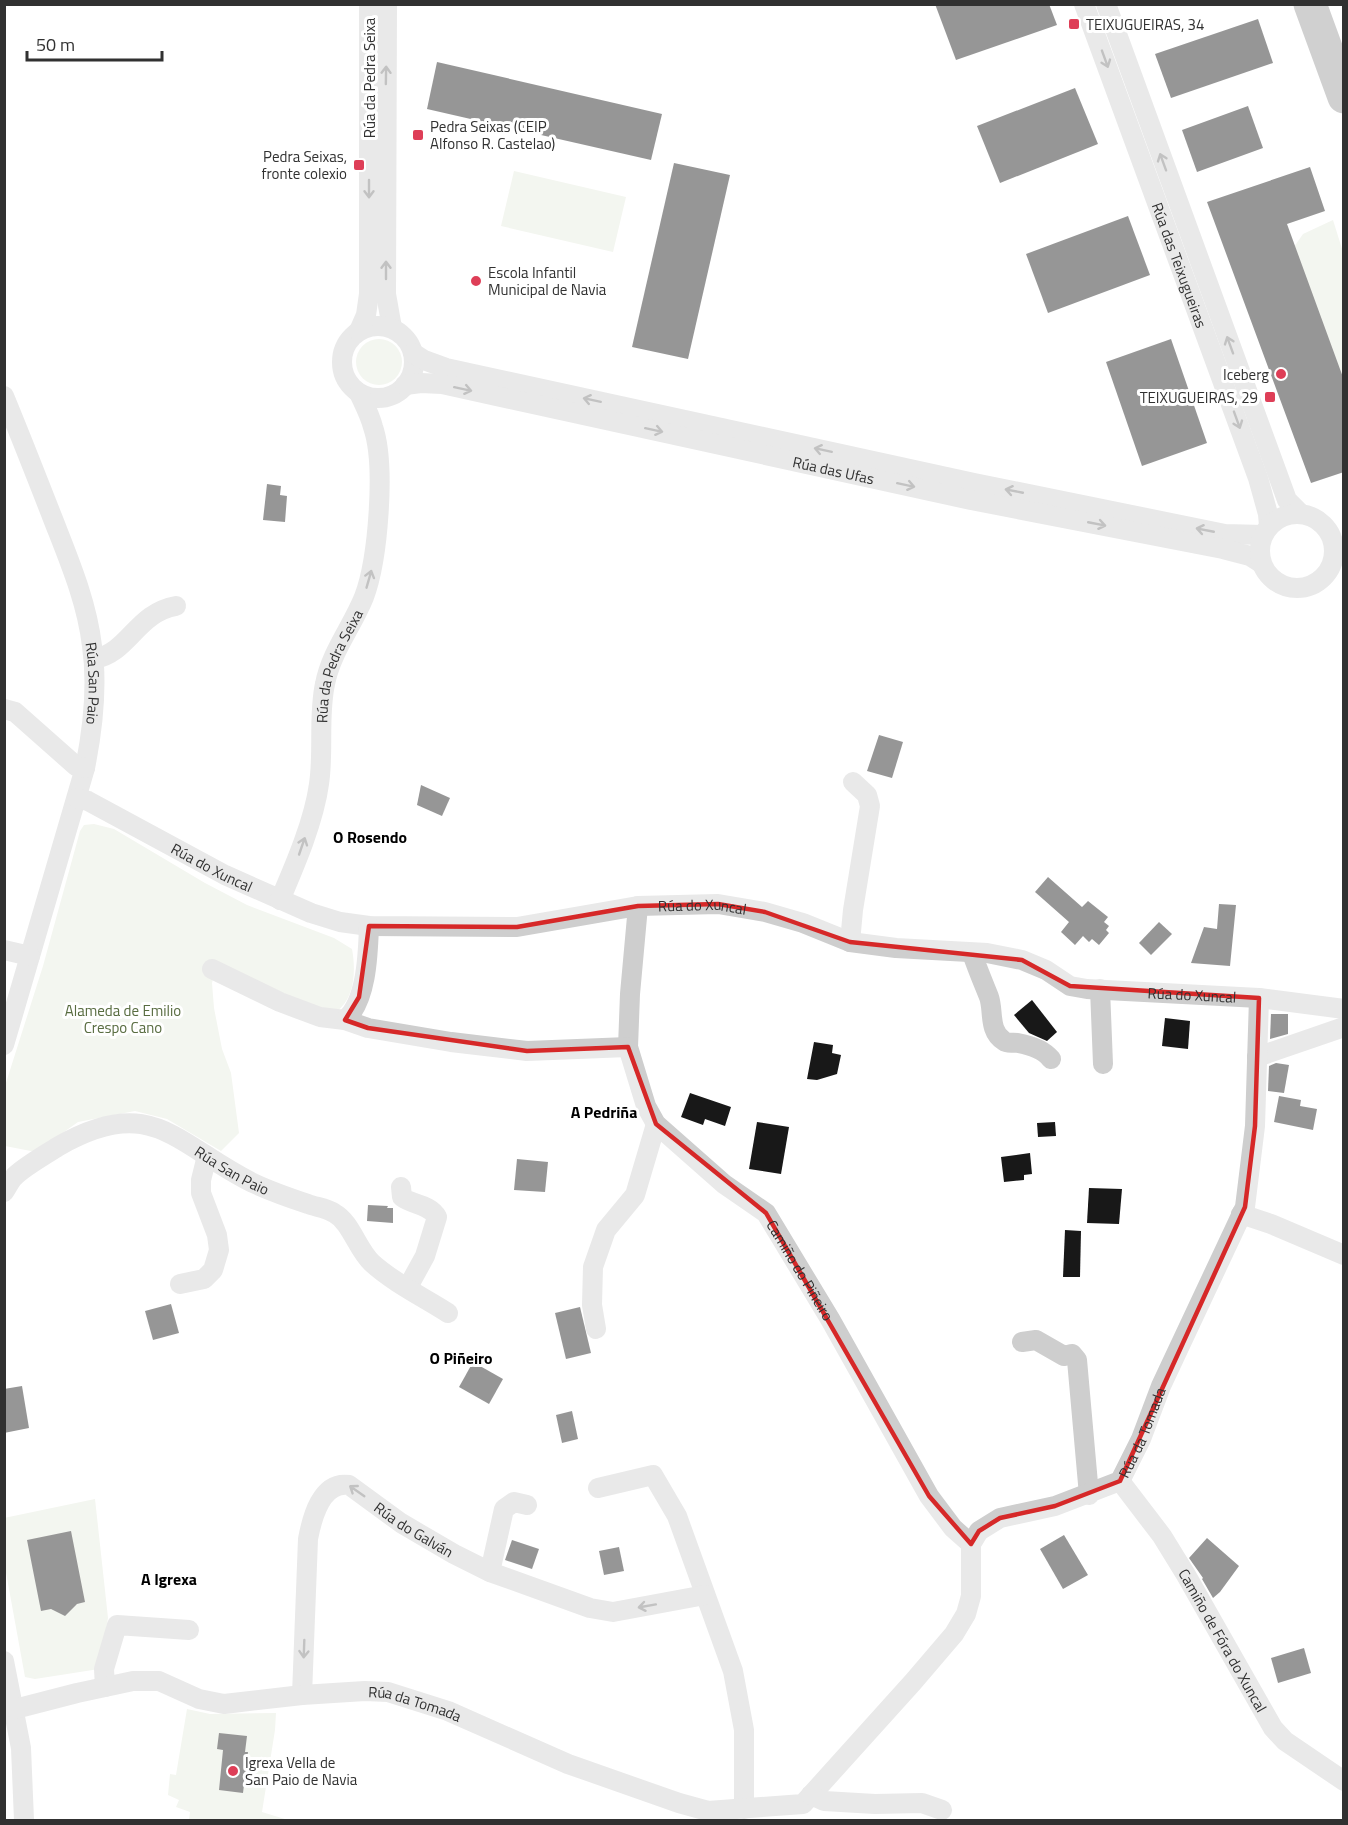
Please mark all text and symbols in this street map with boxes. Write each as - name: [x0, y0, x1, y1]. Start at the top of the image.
- place label: TEIXUGUEIRAS, 34: [1086, 13, 1204, 36]
- street label: Rúa da Pedra Seixa: [358, 17, 381, 138]
- marker: TEIXUGUEIRAS, 34: [1067, 17, 1081, 31]
- scale bar: [27, 24, 162, 62]
- text: 50 m: [36, 31, 75, 58]
- one-way arrow: [1100, 50, 1111, 68]
- one-way arrow: [380, 66, 392, 86]
- place label: Pedra Seixas (CEIP Alfonso R. Castelao): [430, 115, 555, 155]
- marker: Pedra Seixas (CEIP Alfonso R. Castelao): [411, 128, 425, 142]
- place label: Pedra Seixas, fronte colexio: [262, 145, 347, 185]
- one-way arrow: [1157, 153, 1168, 172]
- marker: Pedra Seixas, fronte colexio: [352, 158, 366, 172]
- one-way arrow: [363, 178, 375, 198]
- street label: Rúa das Teixugueiras: [1146, 199, 1213, 331]
- one-way arrow: [380, 261, 392, 281]
- place label: Escola Infantil Municipal de Navia: [488, 261, 607, 301]
- marker: Escola Infantil Municipal de Navia: [469, 274, 483, 288]
- one-way arrow: [1224, 336, 1235, 355]
- place label: Iceberg: [1223, 363, 1269, 386]
- marker: Iceberg: [1274, 367, 1288, 381]
- one-way arrow: [453, 384, 472, 395]
- place label: TEIXUGUEIRAS, 29: [1140, 386, 1258, 409]
- marker: TEIXUGUEIRAS, 29: [1263, 390, 1277, 404]
- one-way arrow: [582, 394, 602, 405]
- one-way arrow: [1232, 410, 1243, 429]
- one-way arrow: [644, 425, 663, 437]
- one-way arrow: [814, 444, 834, 455]
- street label: Rúa das Ufas: [791, 450, 877, 490]
- one-way arrow: [896, 480, 915, 492]
- one-way arrow: [1005, 485, 1024, 496]
- one-way arrow: [1087, 519, 1106, 531]
- one-way arrow: [1196, 524, 1215, 535]
- one-way arrow: [364, 570, 375, 589]
- street label: Rúa da Pedra Seixa: [310, 605, 369, 723]
- street label: Rúa San Paio: [80, 640, 106, 726]
- district label: O Rosendo: [333, 825, 407, 849]
- street label: Rúa do Xuncal: [167, 837, 256, 897]
- one-way arrow: [298, 837, 309, 856]
- street label: Rúa do Xuncal: [658, 892, 748, 920]
- street label: Rúa do Xuncal: [1147, 981, 1237, 1008]
- park label: Alameda de Emilio Crespo Cano: [65, 999, 181, 1039]
- district label: A Pedriña: [571, 1100, 637, 1124]
- street label: Rúa San Paio: [190, 1140, 273, 1200]
- street label: Camiño do Piñeiro: [761, 1215, 840, 1325]
- district label: O Piñeiro: [429, 1346, 493, 1370]
- street label: Rúa da Tomada: [1112, 1383, 1171, 1482]
- one-way arrow: [349, 1485, 365, 1497]
- street label: Rúa do Galván: [369, 1496, 458, 1563]
- street label: Camiño de Fóra do Xuncal: [1173, 1564, 1273, 1716]
- district label: A Igrexa: [141, 1567, 197, 1591]
- one-way arrow: [638, 1600, 658, 1611]
- one-way arrow: [298, 1638, 310, 1658]
- street label: Rúa da Tomada: [368, 1680, 466, 1727]
- place label: Igrexa Vella de San Paio de Navia: [245, 1751, 358, 1791]
- marker: Igrexa Vella de San Paio de Navia: [226, 1764, 240, 1778]

